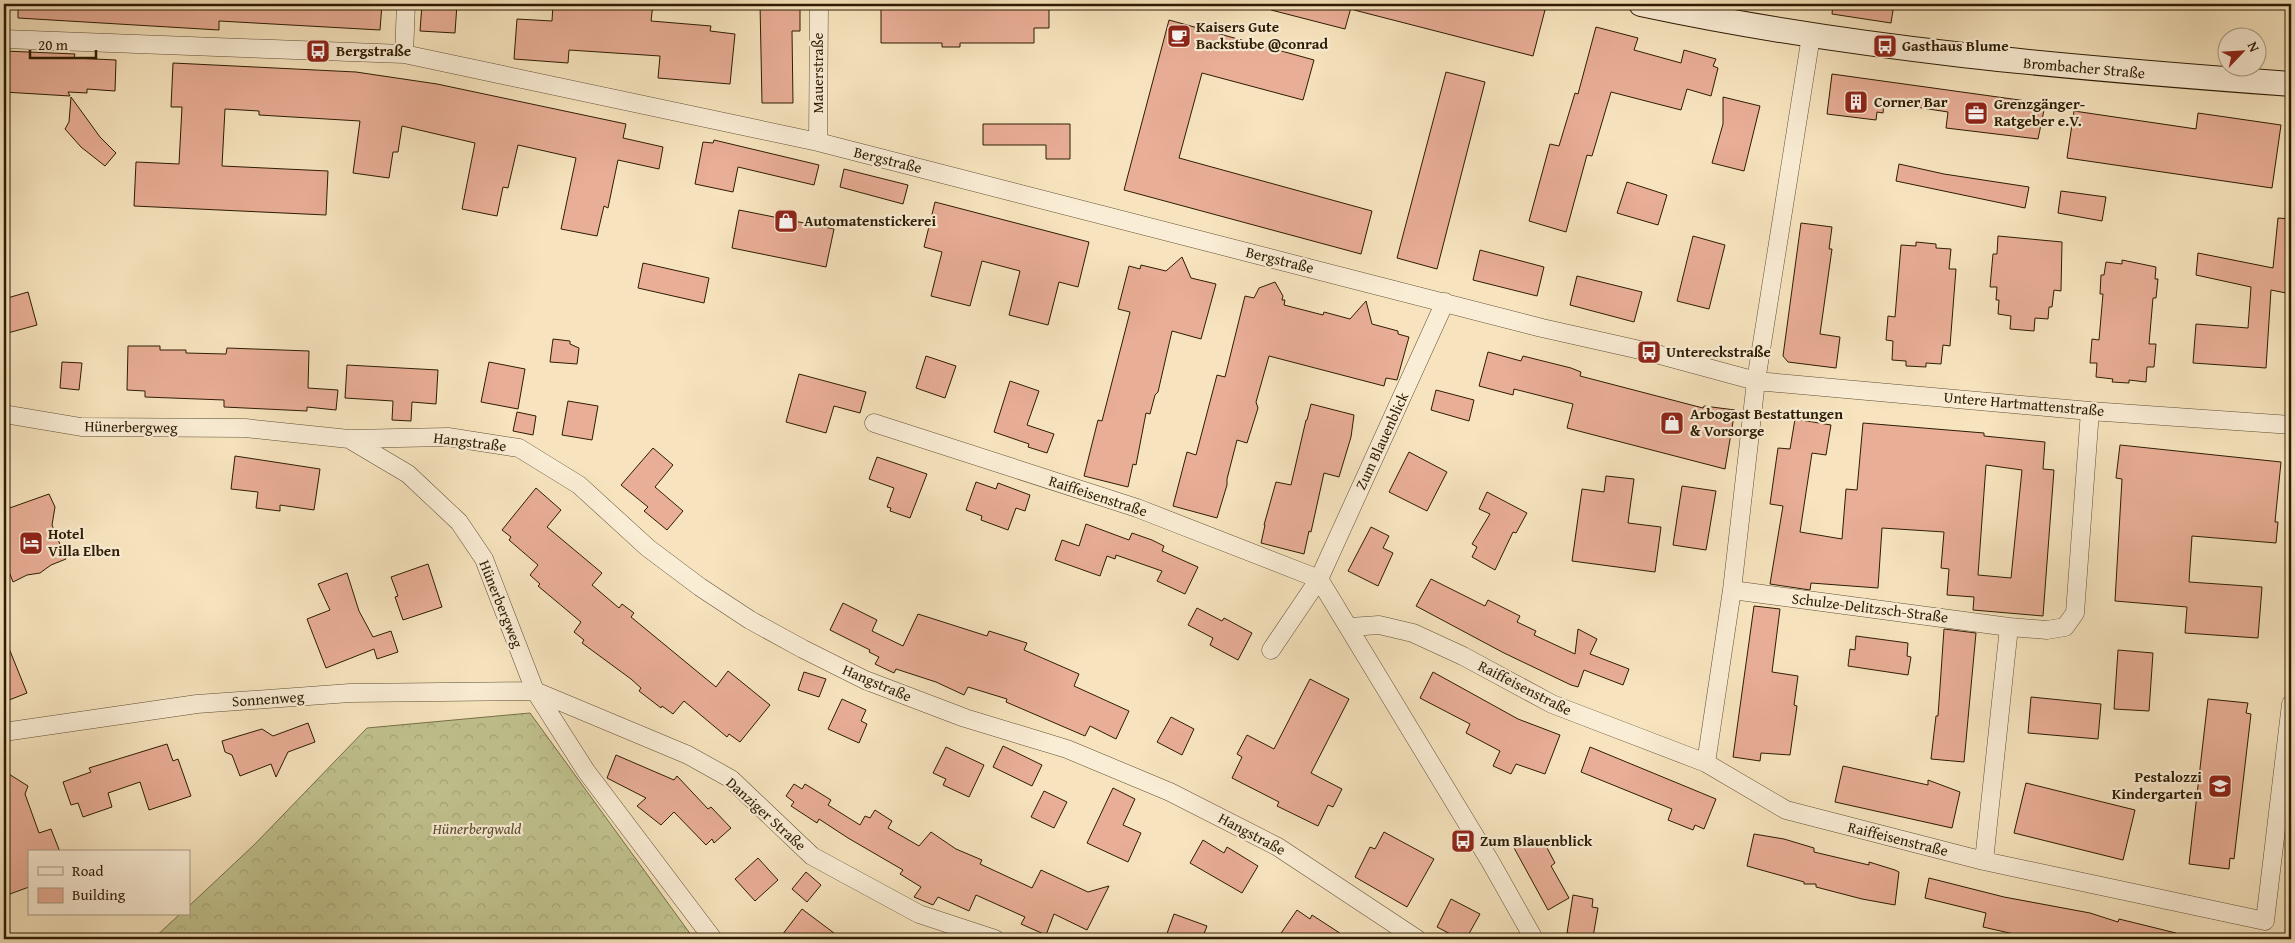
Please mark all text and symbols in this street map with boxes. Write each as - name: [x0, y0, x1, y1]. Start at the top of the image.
- place label: Kaisers Gute Backstube @conrad: [1196, 16, 1328, 54]
- cafe icon: Kaisers Gute Backstube @conrad: [1166, 23, 1192, 49]
- scale bar: [30, 28, 96, 60]
- north arrow: [2218, 28, 2268, 78]
- street label: Mauerstraße: [807, 33, 828, 113]
- bus stop icon: Gasthaus Blume: [1872, 33, 1898, 59]
- text: 20 m: [38, 34, 69, 55]
- place label: Gasthaus Blume: [1902, 35, 2009, 56]
- bus stop icon: Bergstraße: [305, 38, 331, 64]
- text: N: [2243, 38, 2265, 56]
- place label: Bergstraße: [336, 40, 411, 61]
- street label: Brombacher Straße: [2022, 52, 2146, 83]
- building icon: Corner Bar: [1843, 89, 1869, 115]
- place label: Corner Bar: [1874, 91, 1948, 112]
- place label: Grenzgänger- Ratgeber e.V.: [1994, 93, 2086, 131]
- office icon: Grenzgänger- Ratgeber e.V.: [1963, 100, 1989, 126]
- street label: Bergstraße: [852, 141, 924, 178]
- shop icon: Automatenstickerei: [773, 208, 799, 234]
- place label: Automatenstickerei: [804, 210, 936, 231]
- street label: Bergstraße: [1244, 241, 1316, 278]
- bus stop icon: Untereckstraße: [1636, 339, 1662, 365]
- place label: Untereckstraße: [1666, 341, 1771, 362]
- street label: Untere Hartmattenstraße: [1943, 386, 2105, 421]
- street label: Zum Blauenblick: [1350, 388, 1413, 493]
- place label: Arbogast Bestattungen & Vorsorge: [1690, 403, 1843, 441]
- shop icon: Arbogast Bestattungen & Vorsorge: [1659, 410, 1685, 436]
- street label: Hünerbergweg: [84, 415, 178, 438]
- street label: Hangstraße: [432, 427, 508, 456]
- street label: Raiffeisenstraße: [1046, 470, 1150, 521]
- place label: Hotel Villa Elben: [48, 523, 120, 561]
- hotel icon: Hotel Villa Elben: [18, 530, 44, 556]
- street label: Hünerbergweg: [474, 557, 529, 651]
- street label: Schulze-Delitzsch-Straße: [1791, 588, 1949, 628]
- street label: Raiffeisenstraße: [1475, 655, 1576, 720]
- street label: Hangstraße: [839, 659, 915, 706]
- street label: Sonnenweg: [231, 685, 305, 711]
- place label: Pestalozzi Kindergarten: [2112, 766, 2202, 804]
- street label: Danziger Straße: [722, 772, 811, 855]
- school or university icon: Pestalozzi Kindergarten: [2207, 773, 2233, 799]
- street label: Hangstraße: [1215, 807, 1289, 860]
- street label: Raiffeisenstraße: [1846, 816, 1950, 861]
- park label: Hünerbergwald: [432, 818, 521, 839]
- bus stop icon: Zum Blauenblick: [1450, 828, 1476, 854]
- place label: Zum Blauenblick: [1480, 830, 1593, 851]
- legend: [28, 850, 190, 916]
- text: Road: [72, 860, 103, 881]
- text: Building: [72, 884, 126, 905]

